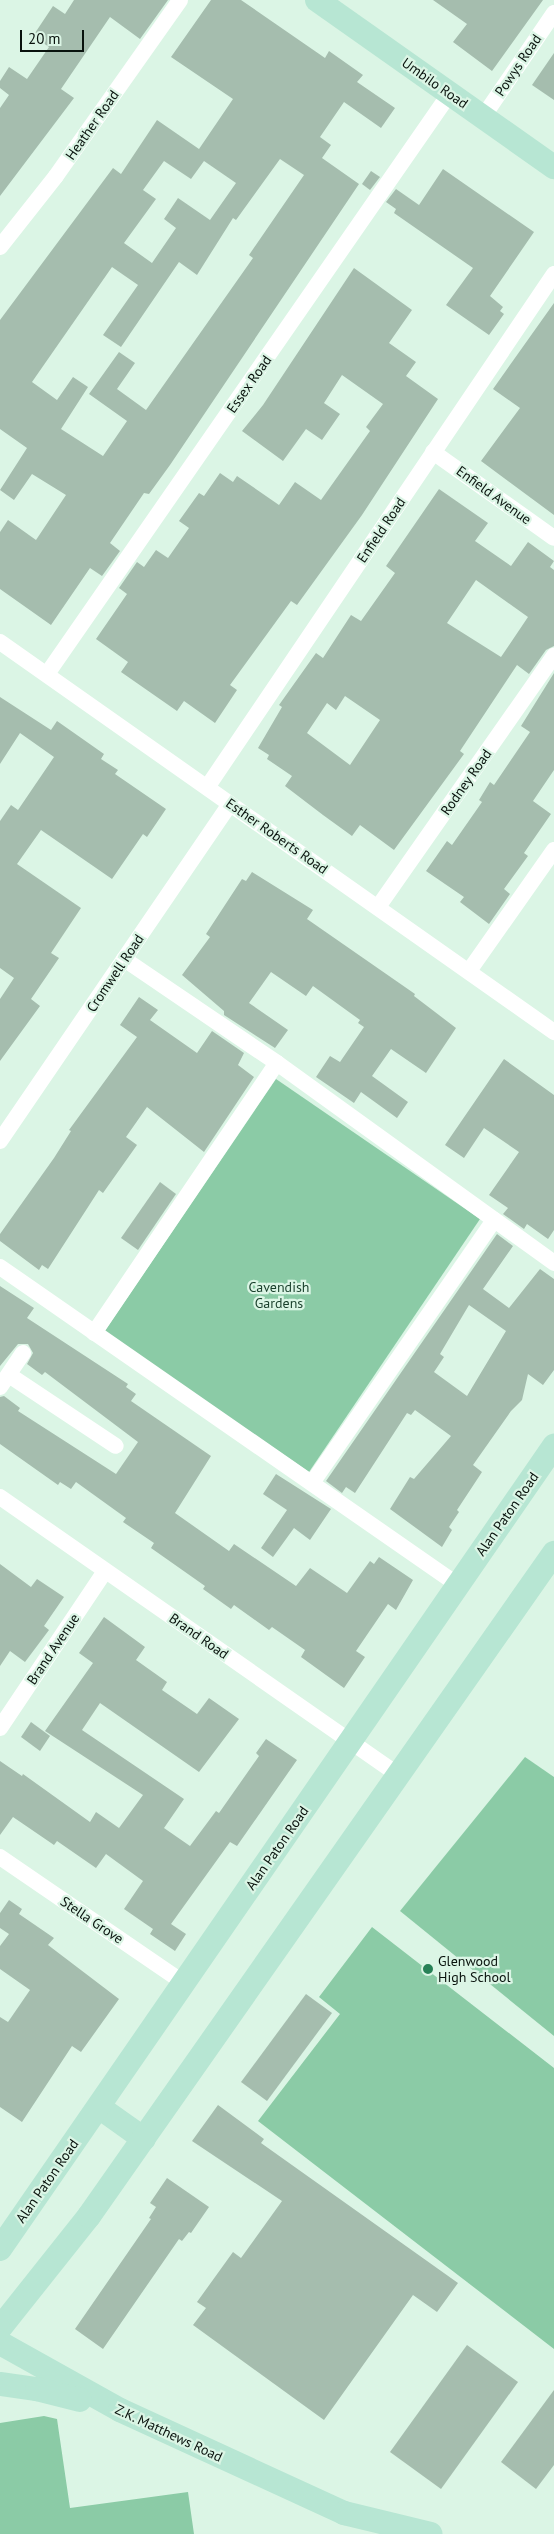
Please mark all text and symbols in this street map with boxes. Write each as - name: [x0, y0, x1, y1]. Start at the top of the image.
- scale bar: [22, 20, 86, 52]
- text: 20 m: [28, 29, 61, 48]
- street label: Powys Road: [491, 31, 545, 99]
- street label: Umbilo Road: [399, 54, 471, 112]
- street label: Heather Road: [62, 87, 122, 163]
- street label: Essex Road: [223, 352, 275, 416]
- street label: Enfield Avenue: [453, 462, 535, 528]
- street label: Enfield Road: [353, 494, 409, 566]
- street label: Rodney Road: [437, 746, 495, 818]
- street label: Esther Roberts Road: [223, 795, 331, 877]
- street label: Cromwell Road: [83, 931, 147, 1015]
- park label: Cavendish Gardens: [249, 1279, 309, 1311]
- street label: Alan Paton Road: [472, 1469, 542, 1559]
- street label: Brand Road: [166, 1609, 232, 1663]
- street label: Brand Avenue: [23, 1610, 83, 1688]
- street label: Alan Paton Road: [242, 1803, 312, 1893]
- street label: Stella Grove: [57, 1893, 127, 1947]
- place label: Glenwood High School: [438, 1953, 511, 1985]
- marker: Glenwood High School: [422, 1963, 434, 1975]
- street label: Alan Paton Road: [12, 2136, 82, 2226]
- street label: Z.K. Matthews Road: [112, 2401, 226, 2465]

